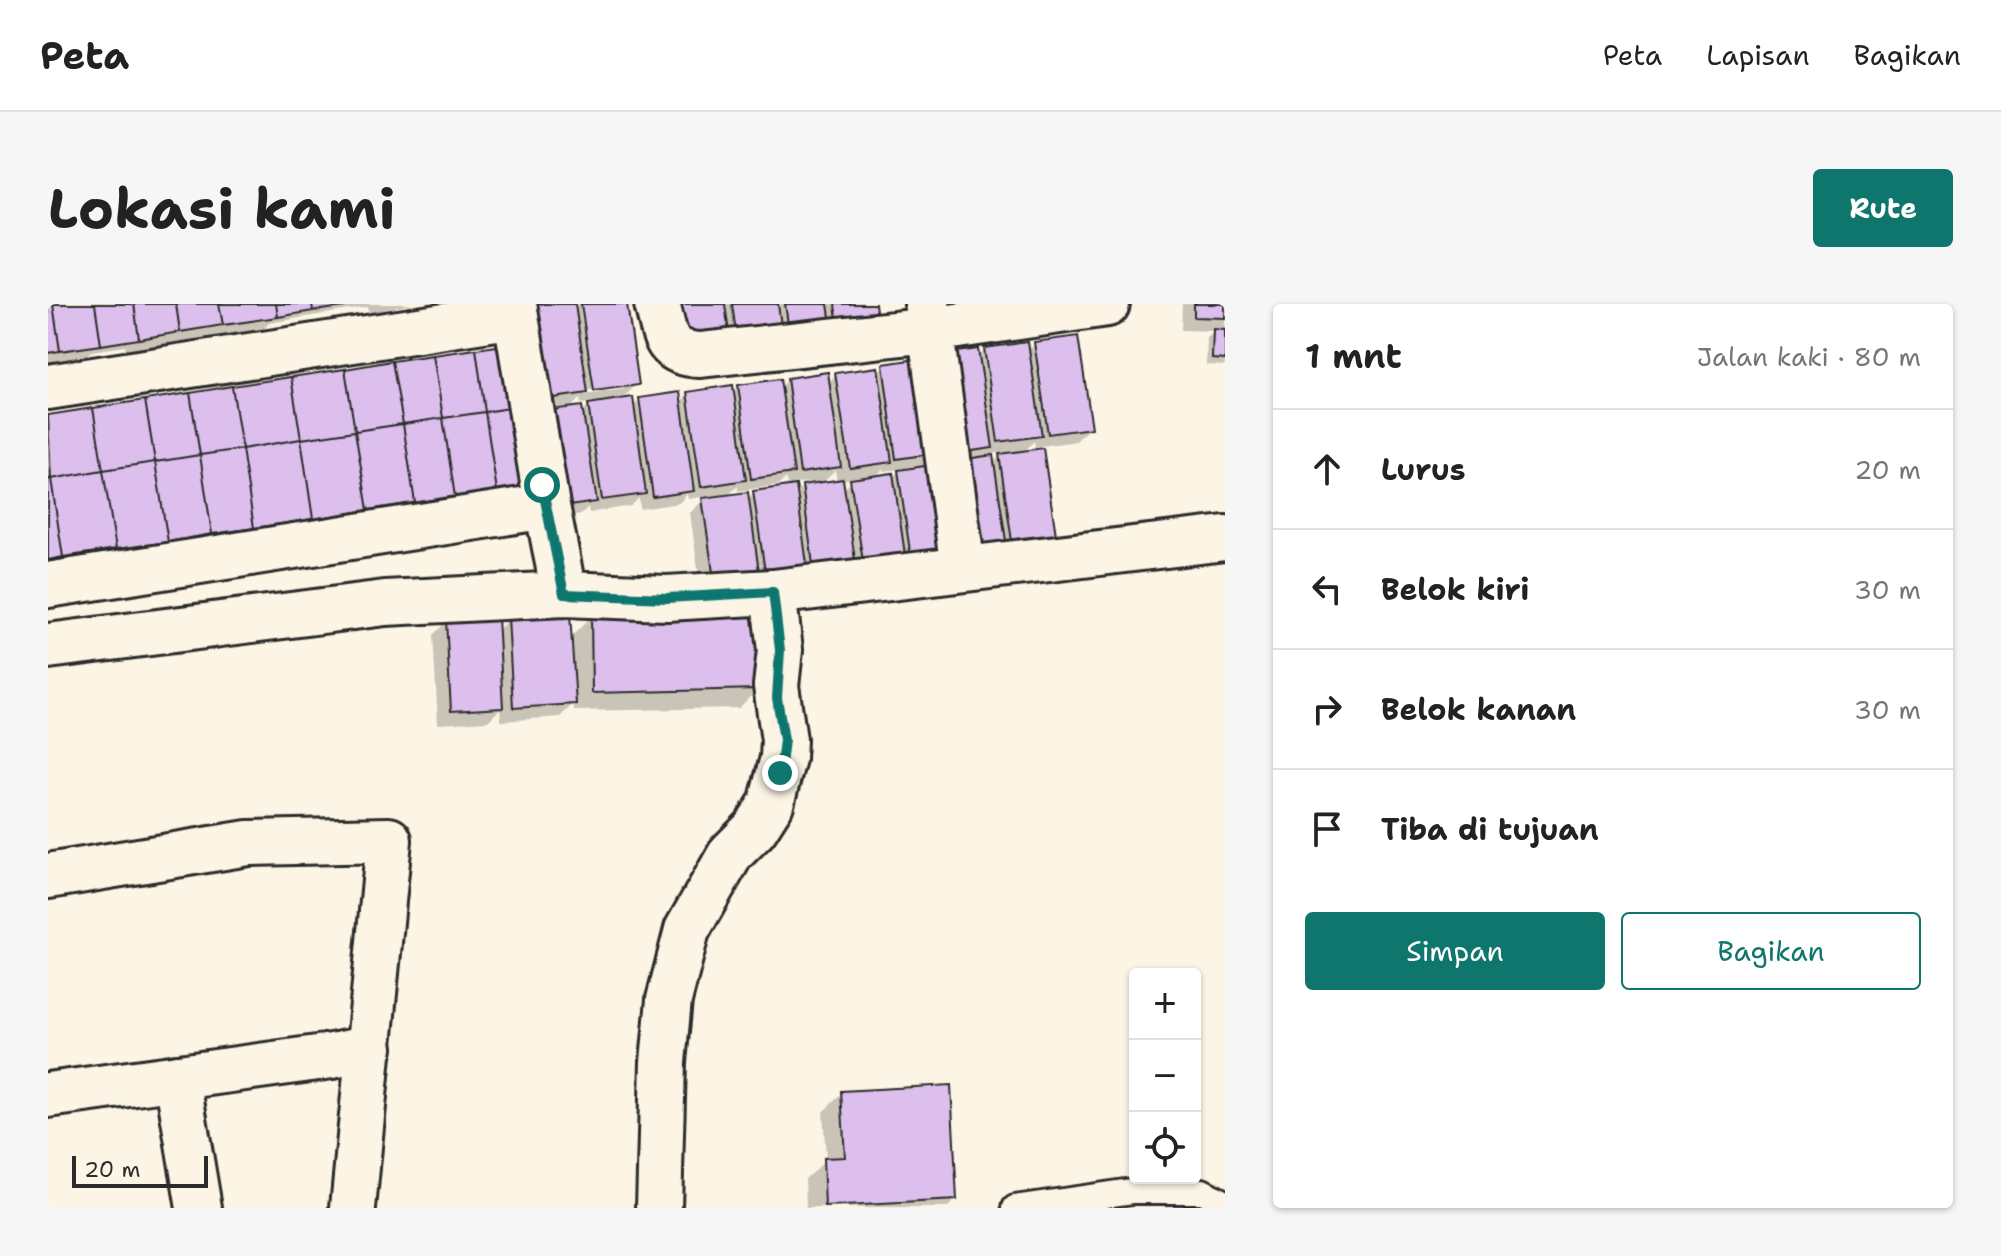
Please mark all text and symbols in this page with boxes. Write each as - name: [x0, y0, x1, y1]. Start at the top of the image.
- text: Peta: [40, 30, 129, 81]
- text: Peta: [1603, 36, 1662, 74]
- text: Lapisan: [1706, 36, 1810, 74]
- text: Bagikan: [1854, 36, 1961, 74]
- button: Rute: [1813, 169, 1953, 247]
- text: Lokasi kami: [48, 171, 396, 246]
- text: 1 mnt: [1305, 333, 1402, 379]
- text: Jalan kaki · 80 m: [1697, 339, 1921, 374]
- icon: ahead: [1305, 447, 1349, 491]
- text: Lurus: [1381, 449, 1466, 490]
- text: 20 m: [1854, 452, 1921, 487]
- route start: [524, 467, 560, 503]
- icon: left: [1305, 567, 1349, 611]
- text: Belok kiri: [1381, 569, 1529, 610]
- text: 30 m: [1854, 572, 1921, 607]
- icon: right: [1305, 687, 1349, 731]
- text: Belok kanan: [1381, 689, 1576, 730]
- text: 30 m: [1854, 692, 1921, 727]
- route end: [762, 755, 798, 791]
- icon: arrive: [1305, 807, 1349, 851]
- text: Tiba di tujuan: [1381, 809, 1599, 850]
- button: Simpan: [1305, 912, 1605, 990]
- button: Bagikan: [1621, 912, 1921, 990]
- map controls: [1129, 968, 1201, 1184]
- button: +: [1129, 968, 1201, 1040]
- button: −: [1129, 1040, 1201, 1112]
- button: locate: [1129, 1112, 1201, 1184]
- scale bar: [72, 1152, 208, 1188]
- text: 20 m: [84, 1155, 141, 1184]

